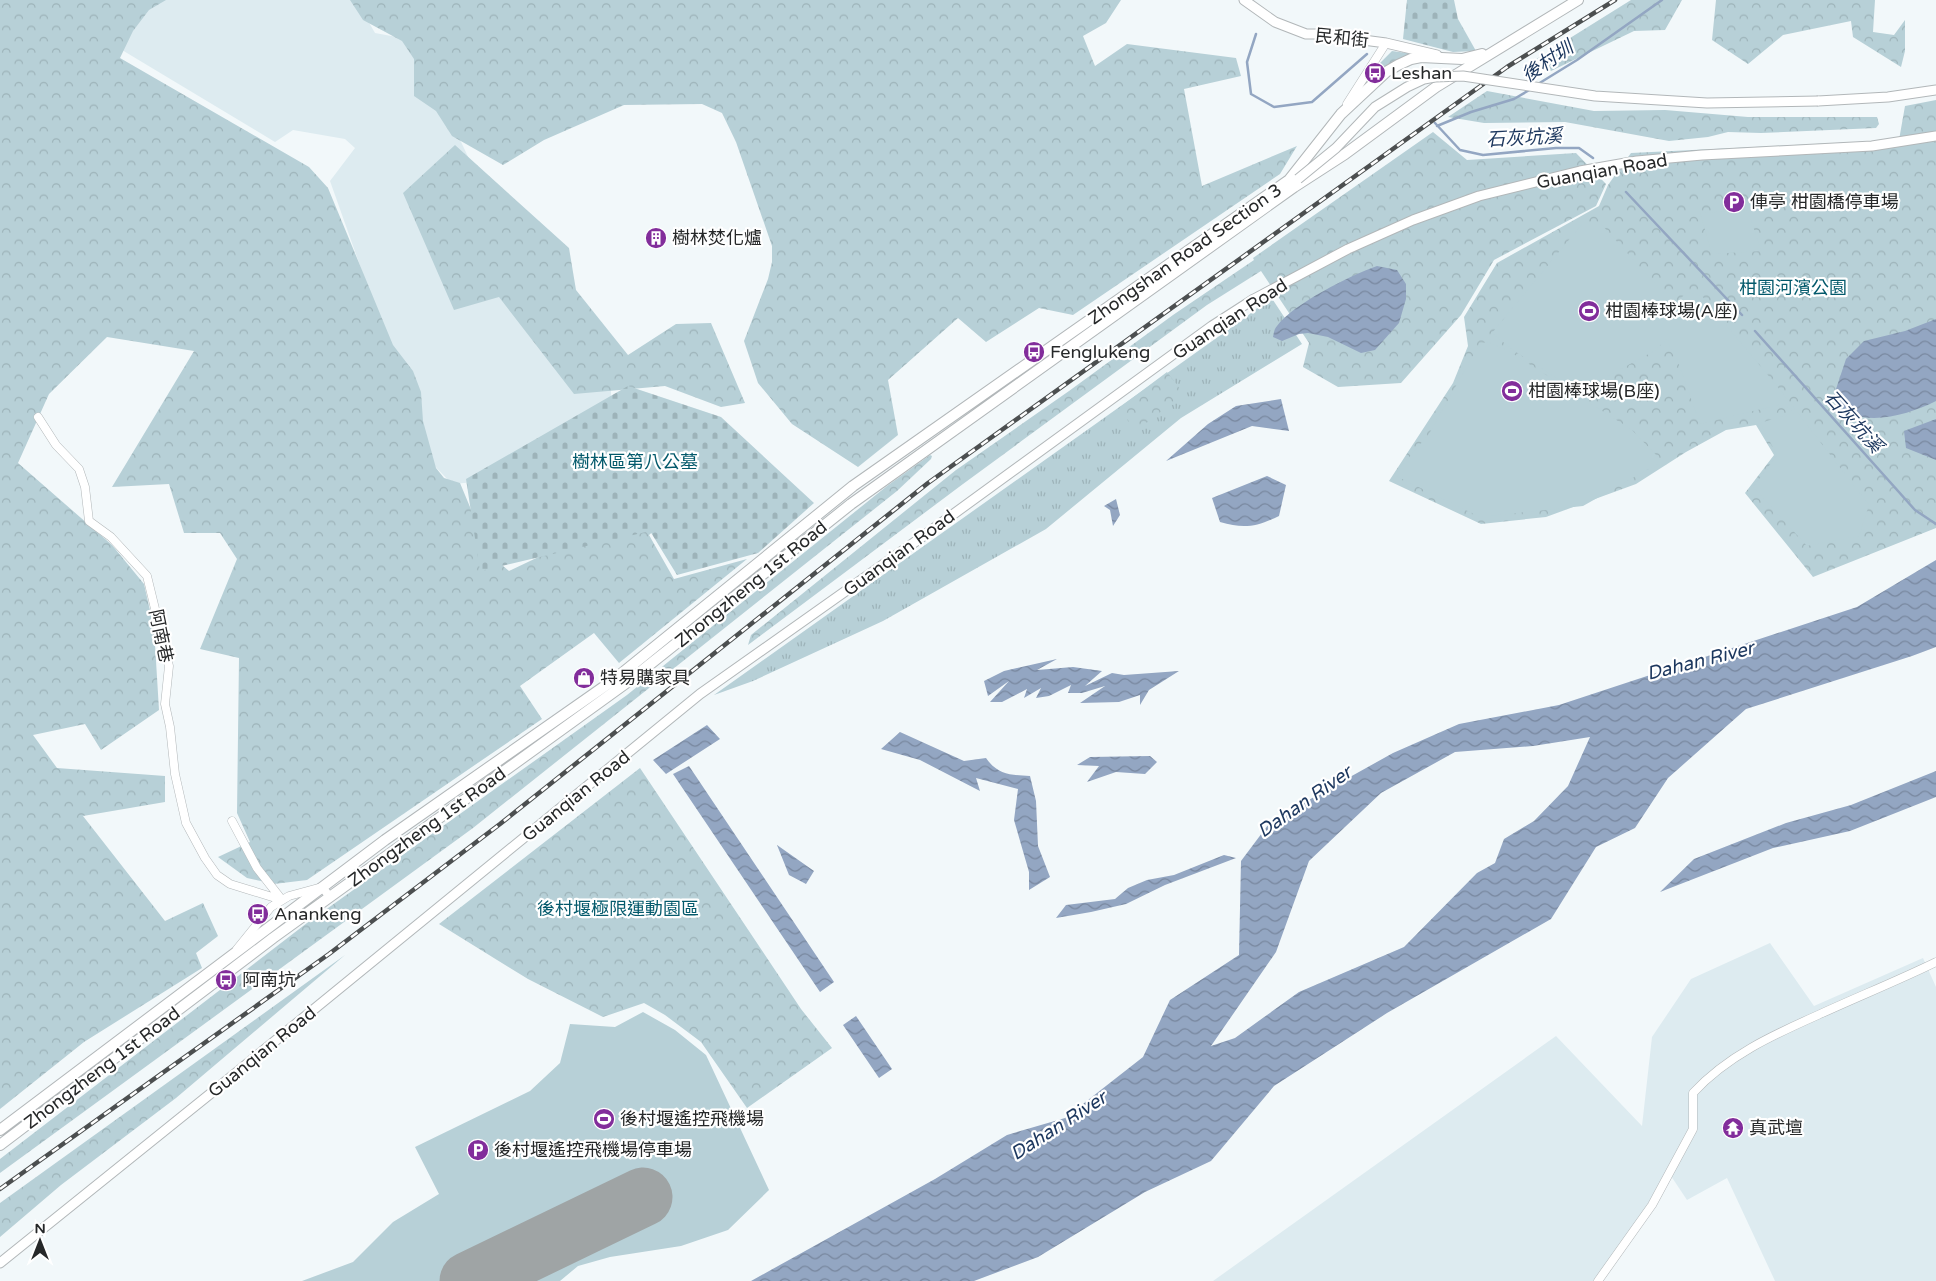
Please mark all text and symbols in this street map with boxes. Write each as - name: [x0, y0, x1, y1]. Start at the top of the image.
- street label: 民和街: [1314, 24, 1370, 52]
- water label: 後村圳: [1518, 35, 1580, 87]
- bus stop icon: Leshan: [1363, 61, 1387, 85]
- place label: Leshan: [1391, 62, 1452, 84]
- water label: 石灰坑溪: [1486, 125, 1566, 151]
- street label: Guanqian Road: [1535, 149, 1669, 193]
- street label: Zhongshan Road Section 3: [1084, 179, 1286, 329]
- parking icon: 俥亭 柑園橋停車場: [1722, 190, 1746, 214]
- place label: 俥亭 柑園橋停車場: [1750, 191, 1899, 213]
- building icon: 樹林焚化爐: [644, 226, 668, 250]
- place label: 樹林焚化爐: [672, 227, 762, 249]
- street label: Guanqian Road: [1168, 274, 1292, 364]
- park label: 柑園河濱公園: [1739, 277, 1847, 299]
- sports icon: 柑園棒球場(A座): [1577, 299, 1601, 323]
- place label: 柑園棒球場(A座): [1605, 300, 1738, 322]
- bus stop icon: Fenglukeng: [1022, 340, 1046, 364]
- place label: Fenglukeng: [1050, 341, 1150, 363]
- sports icon: 柑園棒球場(B座): [1500, 379, 1524, 403]
- place label: 柑園棒球場(B座): [1528, 380, 1660, 402]
- water label: 石灰坑溪: [1820, 386, 1889, 459]
- park label: 樹林區第八公墓: [572, 451, 698, 473]
- street label: Guanqian Road: [839, 505, 959, 601]
- street label: Zhongzheng 1st Road: [670, 516, 832, 652]
- street label: 阿南巷: [145, 607, 177, 665]
- water label: Dahan River: [1644, 636, 1759, 685]
- shop icon: 特易購家具: [572, 666, 596, 690]
- place label: 特易購家具: [600, 667, 690, 689]
- street label: Guanqian Road: [518, 746, 634, 846]
- water label: Dahan River: [1253, 760, 1358, 842]
- street label: Zhongzheng 1st Road: [344, 762, 510, 892]
- park label: 後村堰極限運動園區: [537, 898, 699, 920]
- bus stop icon: Anankeng: [246, 902, 270, 926]
- place label: Anankeng: [274, 903, 362, 925]
- bus stop icon: 阿南坑: [214, 968, 238, 992]
- place label: 阿南坑: [242, 969, 296, 991]
- street label: Zhongzheng 1st Road: [20, 1002, 184, 1134]
- street label: Guanqian Road: [204, 1002, 320, 1102]
- water label: Dahan River: [1007, 1085, 1113, 1165]
- sports icon: 後村堰遙控飛機場: [592, 1107, 616, 1131]
- place label: 後村堰遙控飛機場: [620, 1108, 764, 1130]
- temple icon: 真武壇: [1721, 1116, 1745, 1140]
- place label: 真武壇: [1749, 1117, 1803, 1139]
- parking icon: 後村堰遙控飛機場停車場: [466, 1138, 490, 1162]
- place label: 後村堰遙控飛機場停車場: [494, 1139, 692, 1161]
- north arrow: [15, 1216, 65, 1266]
- text: N: [34, 1220, 46, 1237]

